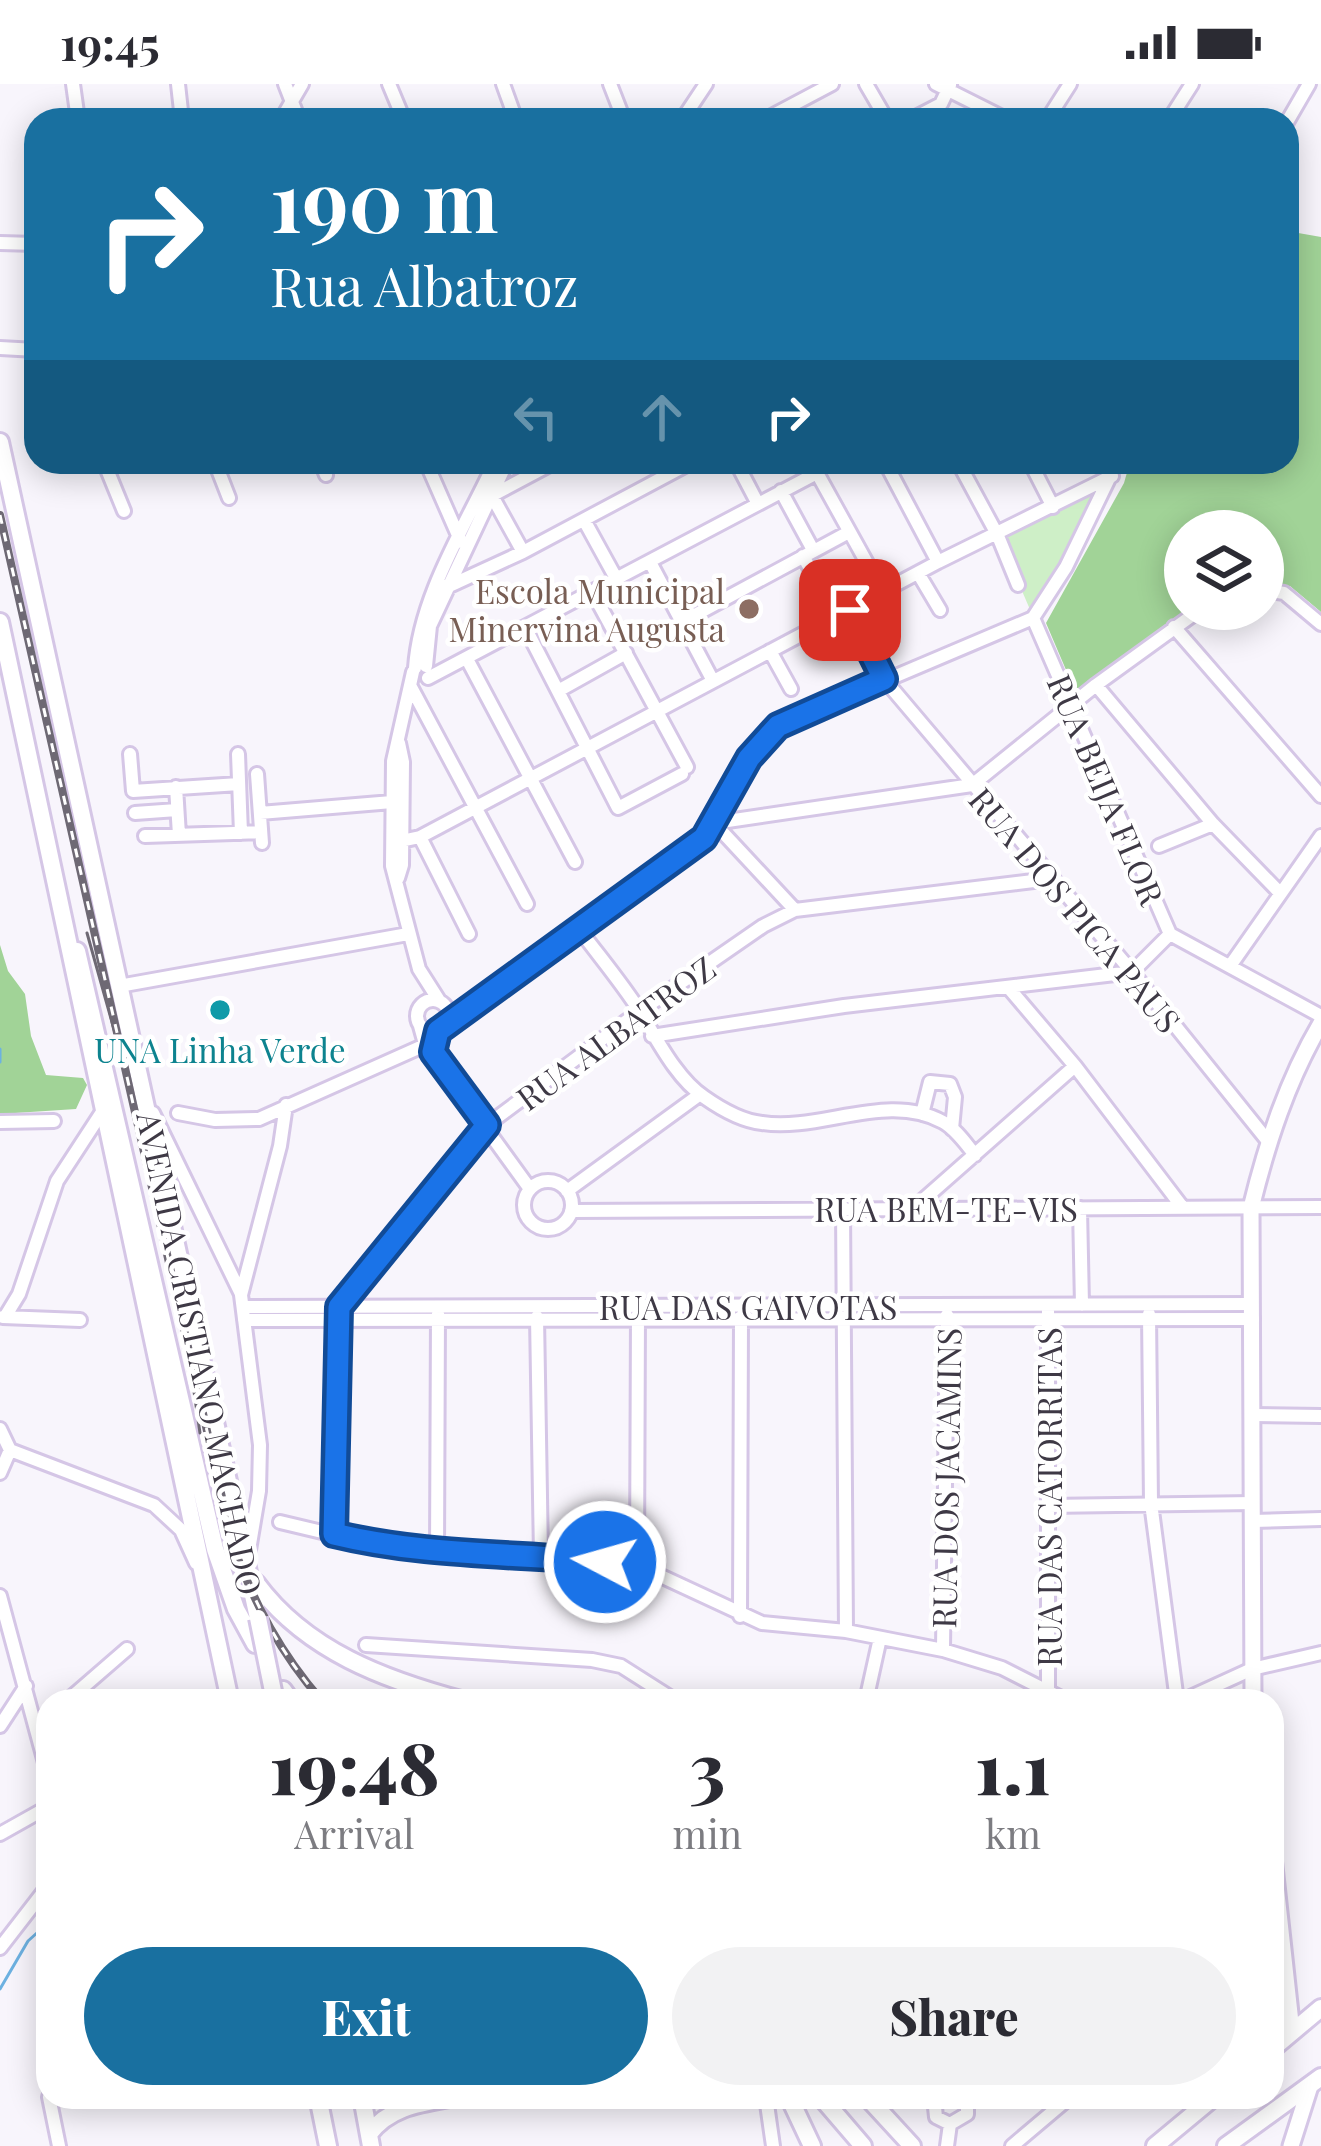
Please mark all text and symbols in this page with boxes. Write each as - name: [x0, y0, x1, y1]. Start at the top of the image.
- text: 19:45: [60, 12, 160, 72]
- text: 190 m: [270, 142, 498, 254]
- icon: right: [72, 156, 228, 312]
- text: Rua Albatroz: [270, 249, 578, 321]
- icon: left: [503, 384, 569, 450]
- icon: ahead: [629, 384, 695, 450]
- icon: right: [755, 384, 821, 450]
- map controls: [1164, 510, 1284, 630]
- button: layers: [1164, 510, 1284, 630]
- pin: [799, 559, 901, 661]
- place label: Escola Municipal Minervina Augusta: [448, 568, 726, 650]
- icon: arrive: [817, 577, 883, 643]
- marker: Escola Municipal Minervina Augusta: [736, 596, 762, 622]
- street label: RUA BEIJA FLOR: [1039, 667, 1176, 912]
- street label: RUA DOS PICA PAUS: [960, 777, 1192, 1041]
- street label: RUA ALBATROZ: [507, 945, 723, 1119]
- marker: UNA Linha Verde: [207, 997, 233, 1023]
- place label: UNA Linha Verde: [94, 1027, 346, 1071]
- street label: AVENIDA CRISTIANO MACHADO: [128, 1106, 274, 1599]
- street label: RUA BEM-TE-VIS: [814, 1186, 1078, 1230]
- street label: RUA DAS GAIVOTAS: [599, 1284, 897, 1328]
- street label: RUA DOS JACAMINS: [920, 1327, 970, 1629]
- street label: RUA DAS CATORRITAS: [1026, 1327, 1070, 1667]
- position arrow: [542, 1499, 668, 1625]
- text: 19:48: [269, 1717, 439, 1813]
- text: 3: [689, 1717, 725, 1813]
- text: 1.1: [975, 1717, 1051, 1813]
- text: Arrival: [294, 1807, 414, 1859]
- text: min: [673, 1807, 742, 1859]
- text: km: [985, 1807, 1041, 1859]
- button: Exit: [84, 1947, 648, 2085]
- button: Share: [672, 1947, 1236, 2085]

